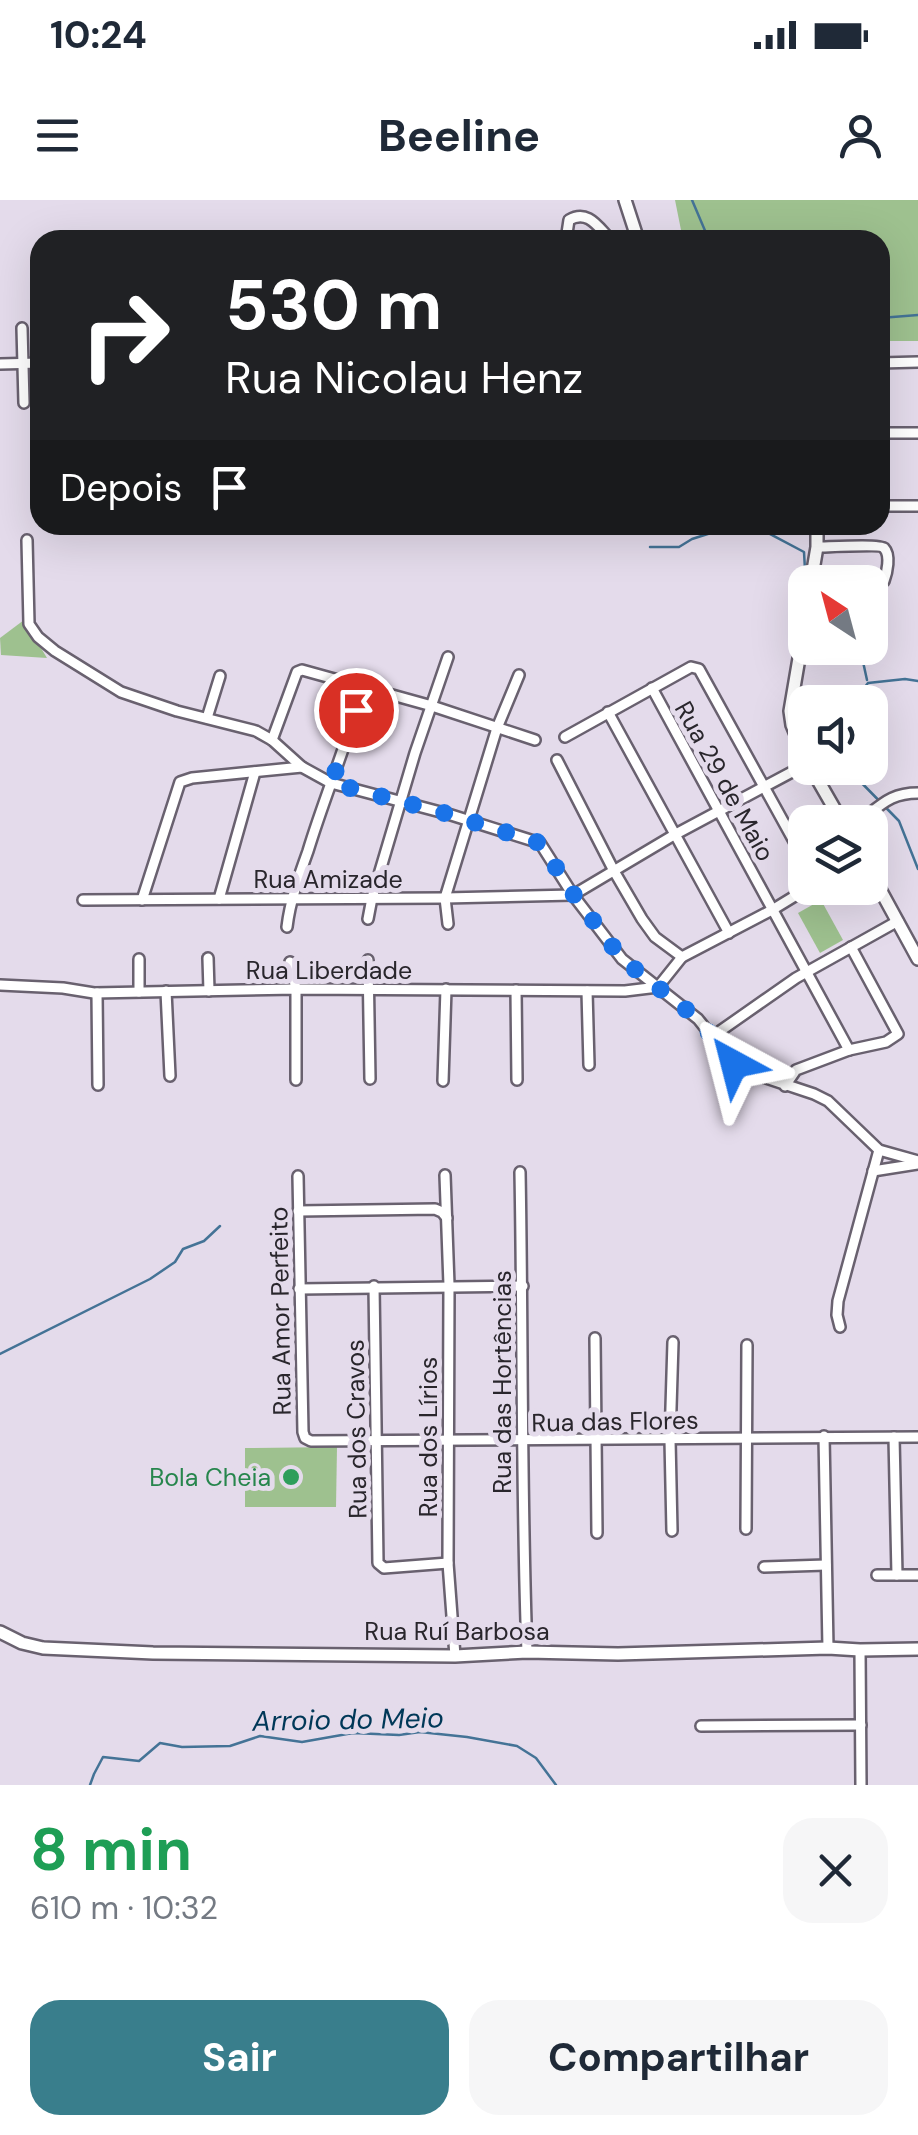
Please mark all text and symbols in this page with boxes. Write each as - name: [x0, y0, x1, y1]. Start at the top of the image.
- text: 10:24: [50, 10, 147, 60]
- text: Beeline: [378, 106, 540, 165]
- icon: menu: [30, 108, 85, 163]
- icon: person: [833, 108, 888, 163]
- text: 530 m: [225, 260, 442, 351]
- icon: right: [60, 270, 190, 400]
- text: Rua Nicolau Henz: [225, 348, 583, 407]
- icon: arrive: [202, 460, 257, 515]
- text: Depois: [60, 463, 182, 513]
- north arrow: [788, 565, 888, 665]
- map controls: [788, 565, 888, 905]
- pin: [314, 668, 399, 753]
- icon: arrive: [329, 683, 384, 738]
- button: sound: [788, 685, 888, 785]
- street label: Rua 29 de Maio: [667, 695, 782, 867]
- button: layers: [788, 805, 888, 905]
- street label: Rua Amizade: [253, 863, 403, 896]
- street label: Rua Liberdade: [246, 954, 412, 987]
- position arrow: [682, 1012, 786, 1116]
- street label: Rua Amor Perfeito: [262, 1206, 299, 1416]
- street label: Rua das Hortências: [486, 1270, 519, 1494]
- street label: Rua dos Cravos: [338, 1339, 375, 1519]
- street label: Rua dos Lírios: [412, 1357, 445, 1517]
- street label: Rua das Flores: [531, 1404, 699, 1439]
- place label: Bola Cheia: [149, 1461, 271, 1494]
- marker: Bola Cheia: [280, 1466, 302, 1488]
- street label: Rua Ruí Barbosa: [364, 1615, 550, 1648]
- water label: Arroio do Meio: [251, 1699, 444, 1740]
- text: 8 min: [30, 1810, 192, 1889]
- button: close: [783, 1818, 888, 1923]
- text: 610 m · 10:32: [30, 1887, 218, 1929]
- button: Sair: [30, 2000, 449, 2115]
- button: Compartilhar: [469, 2000, 888, 2115]

